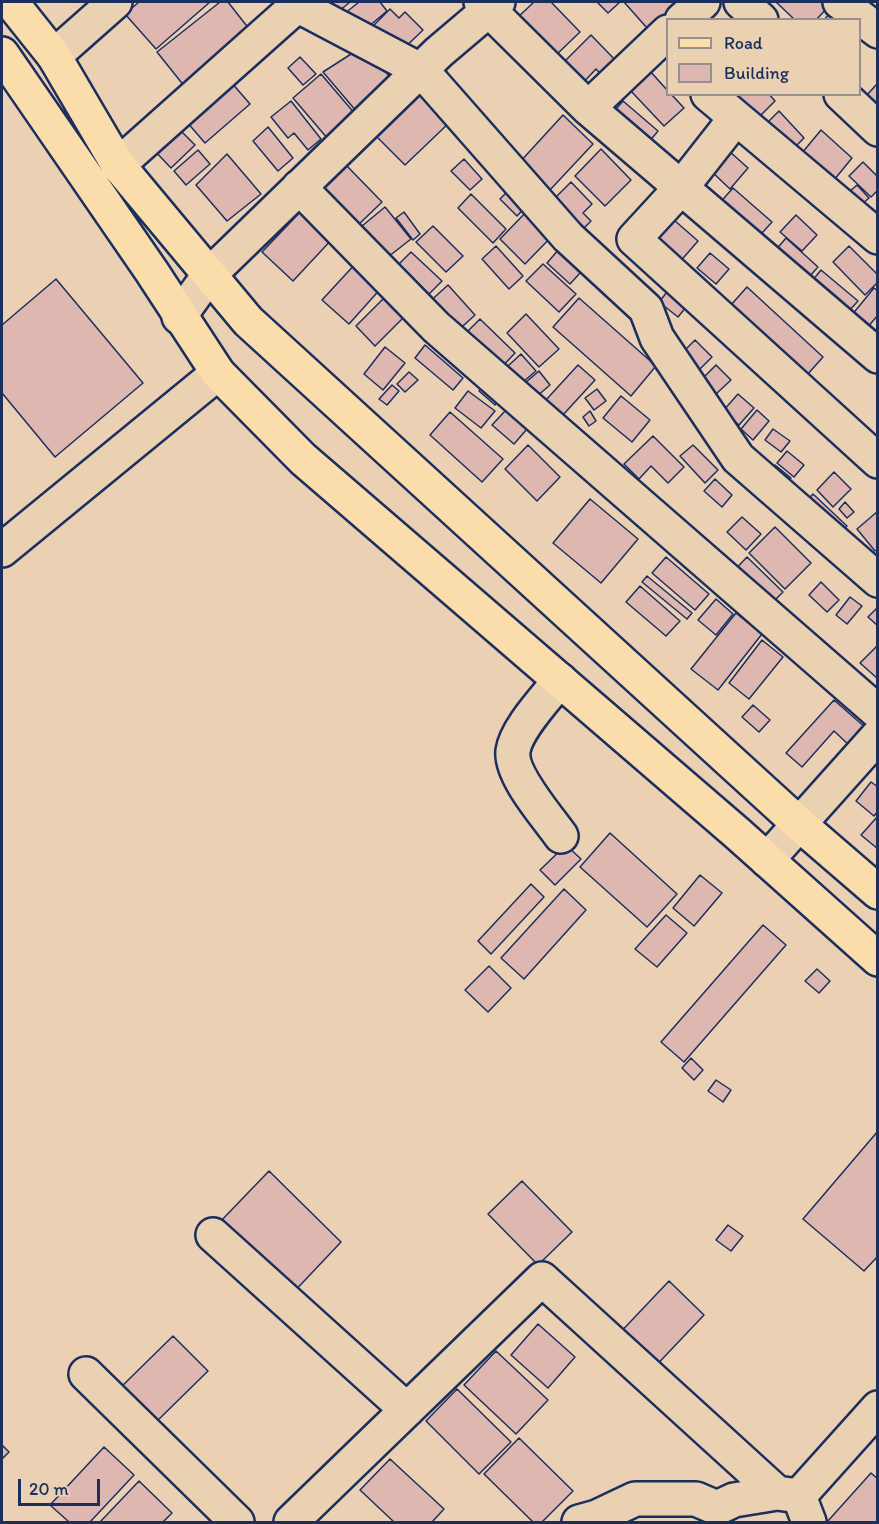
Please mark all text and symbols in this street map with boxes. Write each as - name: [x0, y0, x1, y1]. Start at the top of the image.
- legend: [666, 18, 861, 96]
- text: Road: [724, 32, 763, 54]
- text: Building: [724, 62, 789, 84]
- scale bar: [21, 1467, 104, 1505]
- text: 20 m: [29, 1478, 69, 1500]

